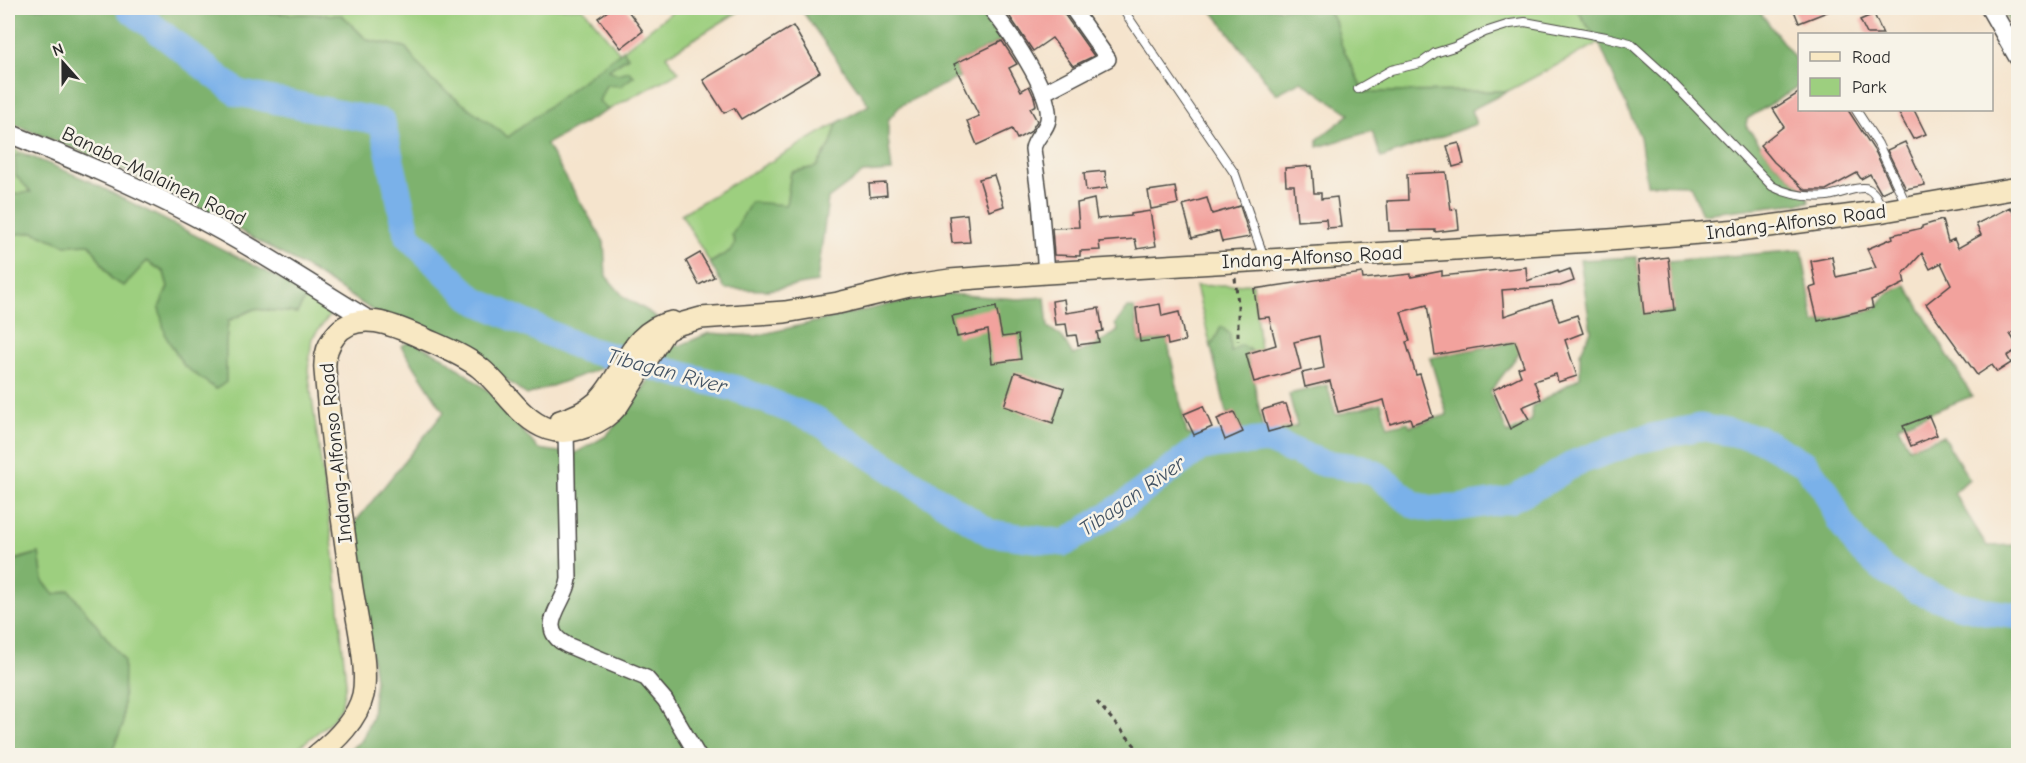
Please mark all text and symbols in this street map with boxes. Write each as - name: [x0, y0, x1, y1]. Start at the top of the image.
- north arrow: [33, 33, 93, 93]
- legend: [1798, 33, 1993, 111]
- text: N: [50, 40, 66, 60]
- text: Road: [1852, 47, 1891, 68]
- text: Park: [1852, 77, 1887, 98]
- street label: Banaba-Malainen Road: [58, 122, 250, 230]
- street label: Indang-Alfonso Road: [1705, 200, 1887, 244]
- street label: Indang-Alfonso Road: [1221, 241, 1403, 273]
- water label: Tibagan River: [604, 343, 731, 399]
- street label: Indang-Alfonso Road: [315, 362, 357, 544]
- water label: Tibagan River: [1075, 450, 1191, 541]

